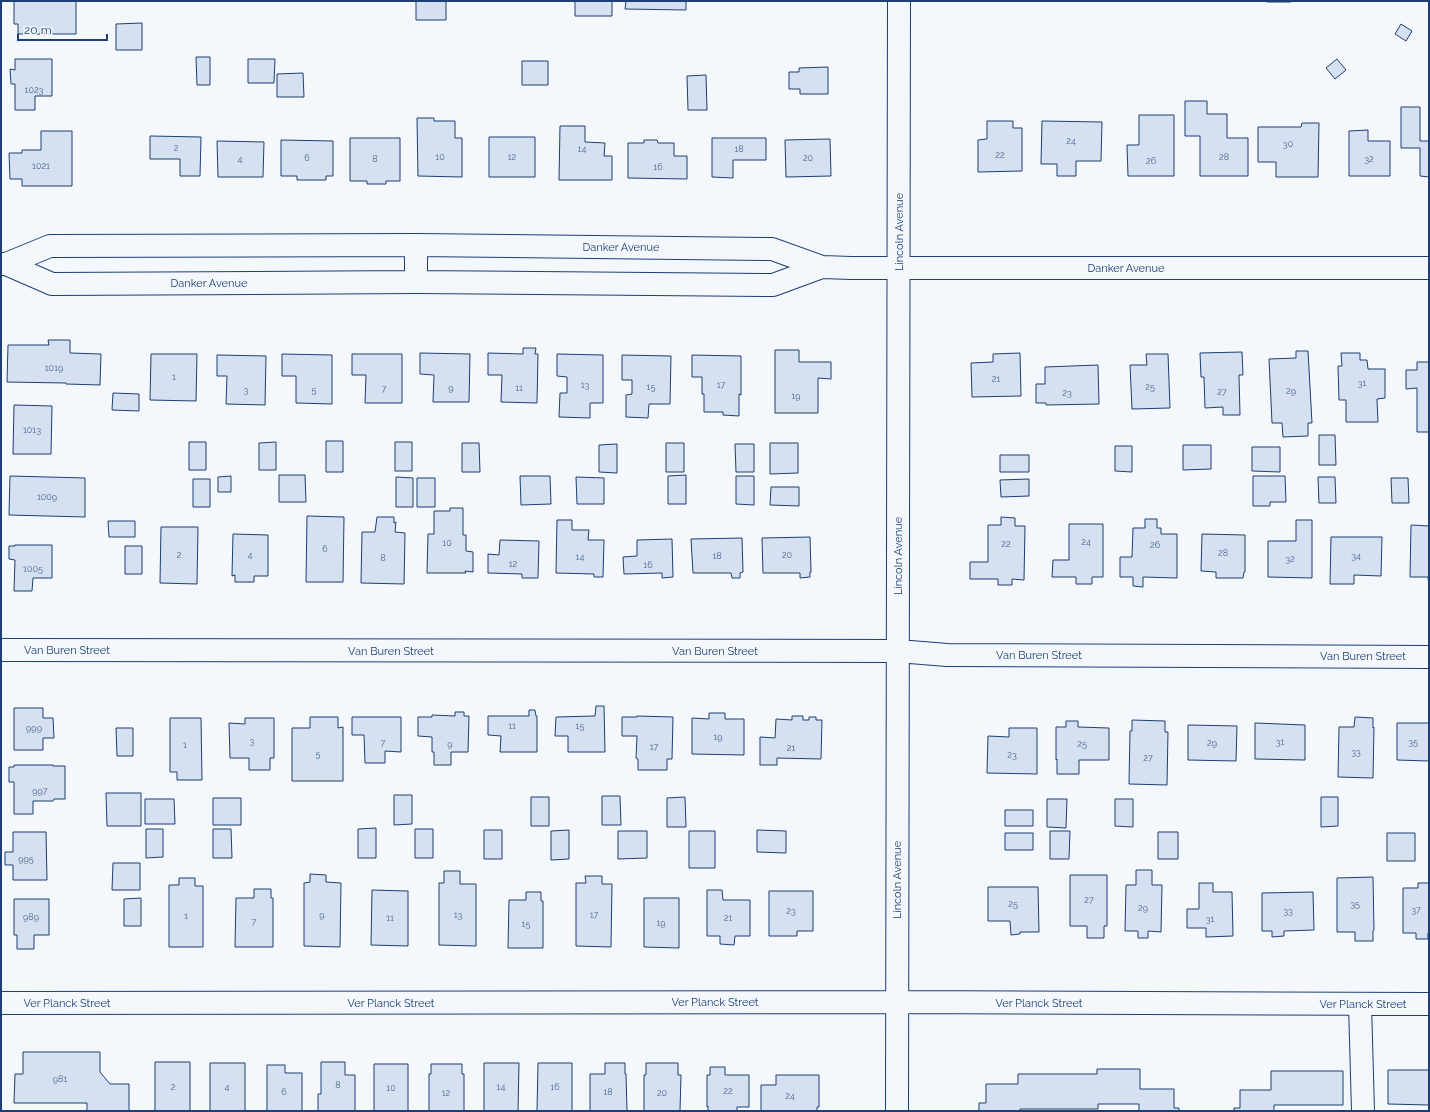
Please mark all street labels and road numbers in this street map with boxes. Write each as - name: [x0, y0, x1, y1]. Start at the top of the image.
- street label: Lincoln Avenue: [893, 192, 906, 271]
- street label: Danker Avenue: [583, 241, 660, 254]
- street label: Danker Avenue: [1088, 262, 1165, 275]
- street label: Danker Avenue: [171, 277, 248, 290]
- street label: Lincoln Avenue: [892, 516, 905, 595]
- street label: Van Buren Street: [24, 644, 110, 657]
- street label: Van Buren Street: [348, 645, 434, 658]
- street label: Van Buren Street: [672, 645, 758, 658]
- street label: Van Buren Street: [996, 649, 1082, 662]
- street label: Van Buren Street: [1320, 650, 1406, 663]
- street label: Lincoln Avenue: [891, 840, 904, 919]
- street label: Ver Planck Street: [671, 996, 759, 1009]
- street label: Ver Planck Street: [23, 997, 111, 1010]
- street label: Ver Planck Street: [347, 997, 435, 1010]
- street label: Ver Planck Street: [995, 997, 1083, 1010]
- street label: Ver Planck Street: [1319, 998, 1407, 1011]

